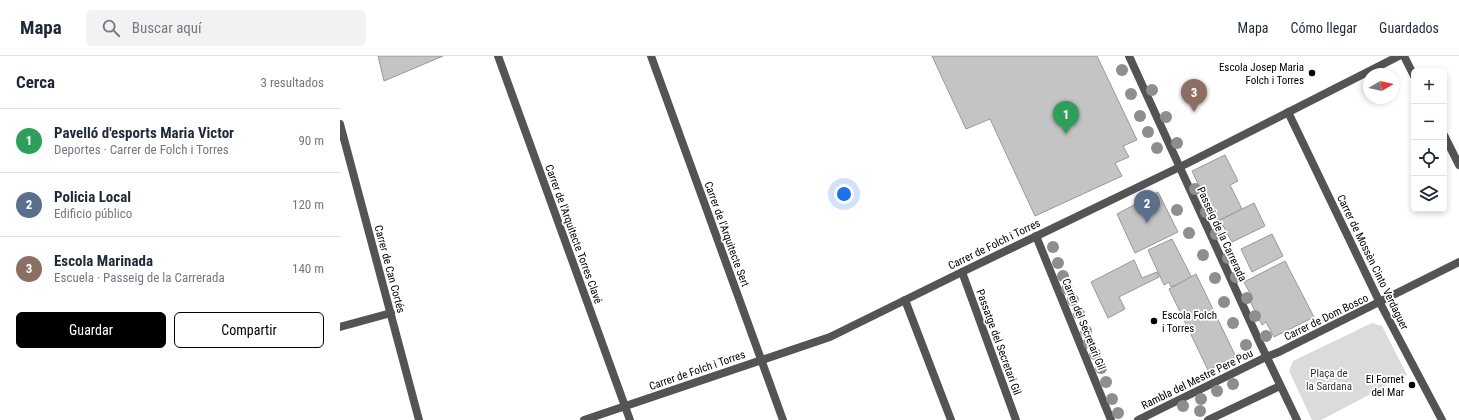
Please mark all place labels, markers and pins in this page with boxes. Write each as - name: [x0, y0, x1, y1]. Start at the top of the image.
- place label: Escola Josep Maria Folch i Torres: [1219, 61, 1304, 87]
- marker: Escola Josep Maria Folch i Torres: [1307, 68, 1317, 78]
- pin: 3: [1181, 79, 1207, 112]
- pin: 1: [1053, 101, 1079, 134]
- pin: 2: [1134, 190, 1160, 223]
- place label: Escola Folch i Torres: [1162, 309, 1217, 335]
- marker: Escola Folch i Torres: [1149, 316, 1159, 326]
- place label: El Fornet del Mar: [1366, 373, 1405, 399]
- marker: El Fornet del Mar: [1407, 380, 1417, 390]

